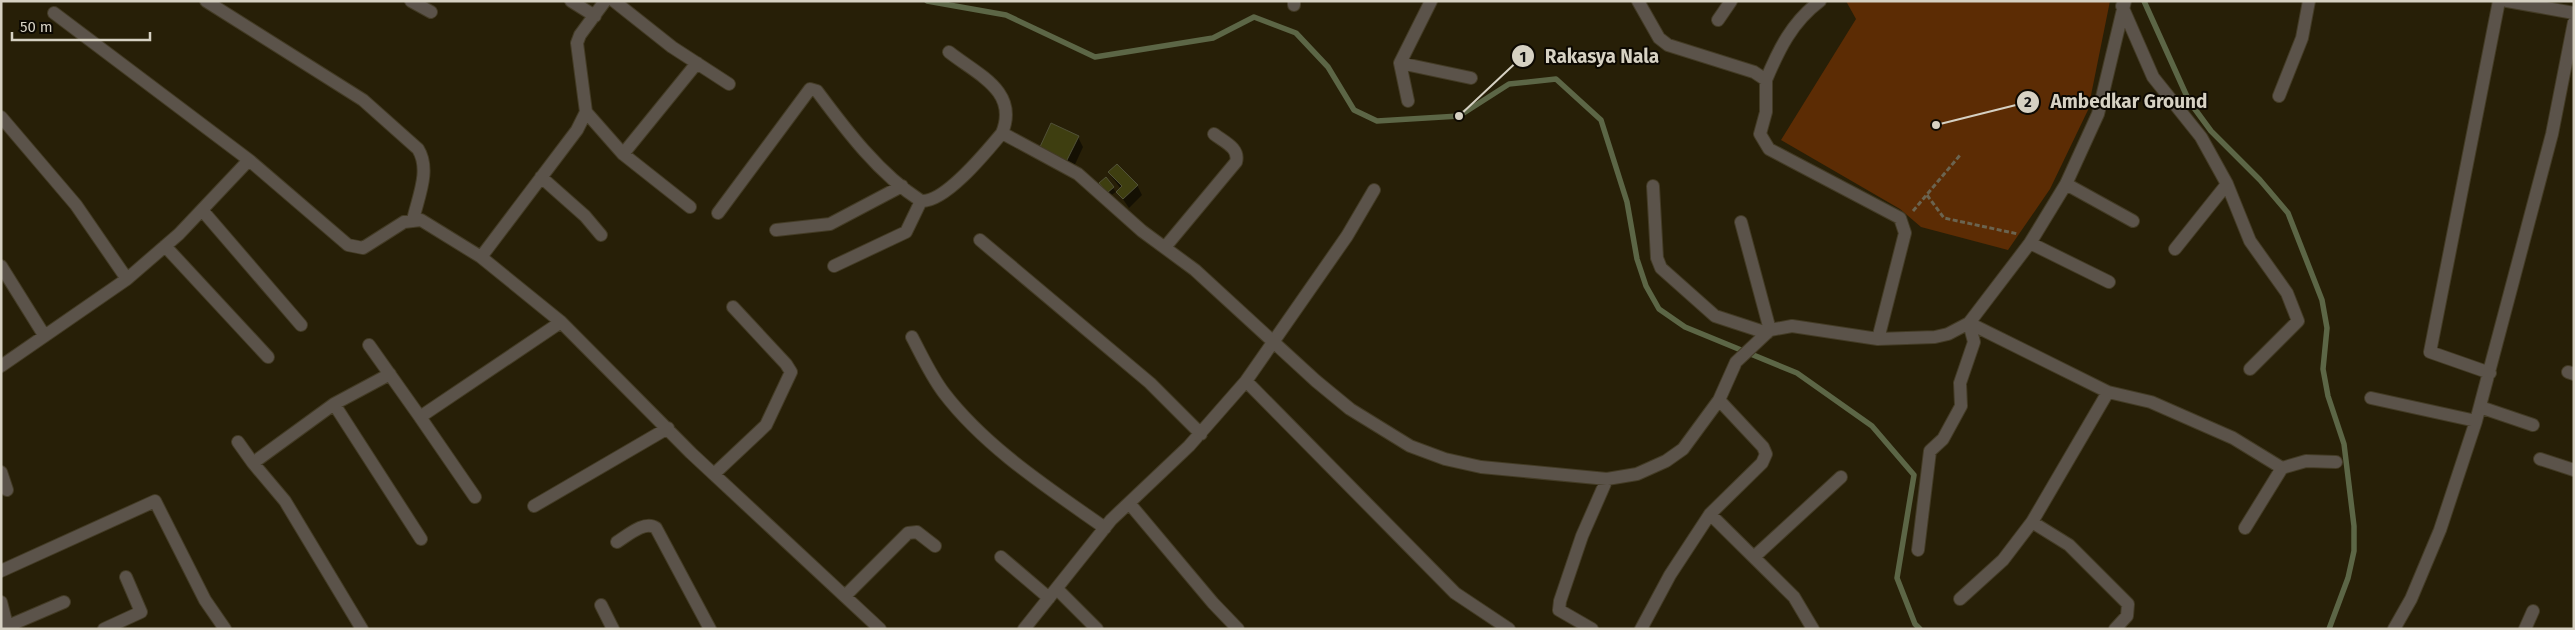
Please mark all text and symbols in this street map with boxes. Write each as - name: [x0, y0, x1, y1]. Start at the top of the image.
- scale bar: [12, 10, 150, 42]
- text: 50 m: [20, 18, 53, 36]
- callout: Rakasya Nala: [1510, 39, 1670, 73]
- text: Rakasya Nala: [1545, 45, 1659, 68]
- text: 1: [1520, 48, 1526, 66]
- callout: Ambedkar Ground: [2016, 85, 2217, 119]
- text: Ambedkar Ground: [2050, 90, 2207, 113]
- text: 2: [2024, 93, 2032, 111]

